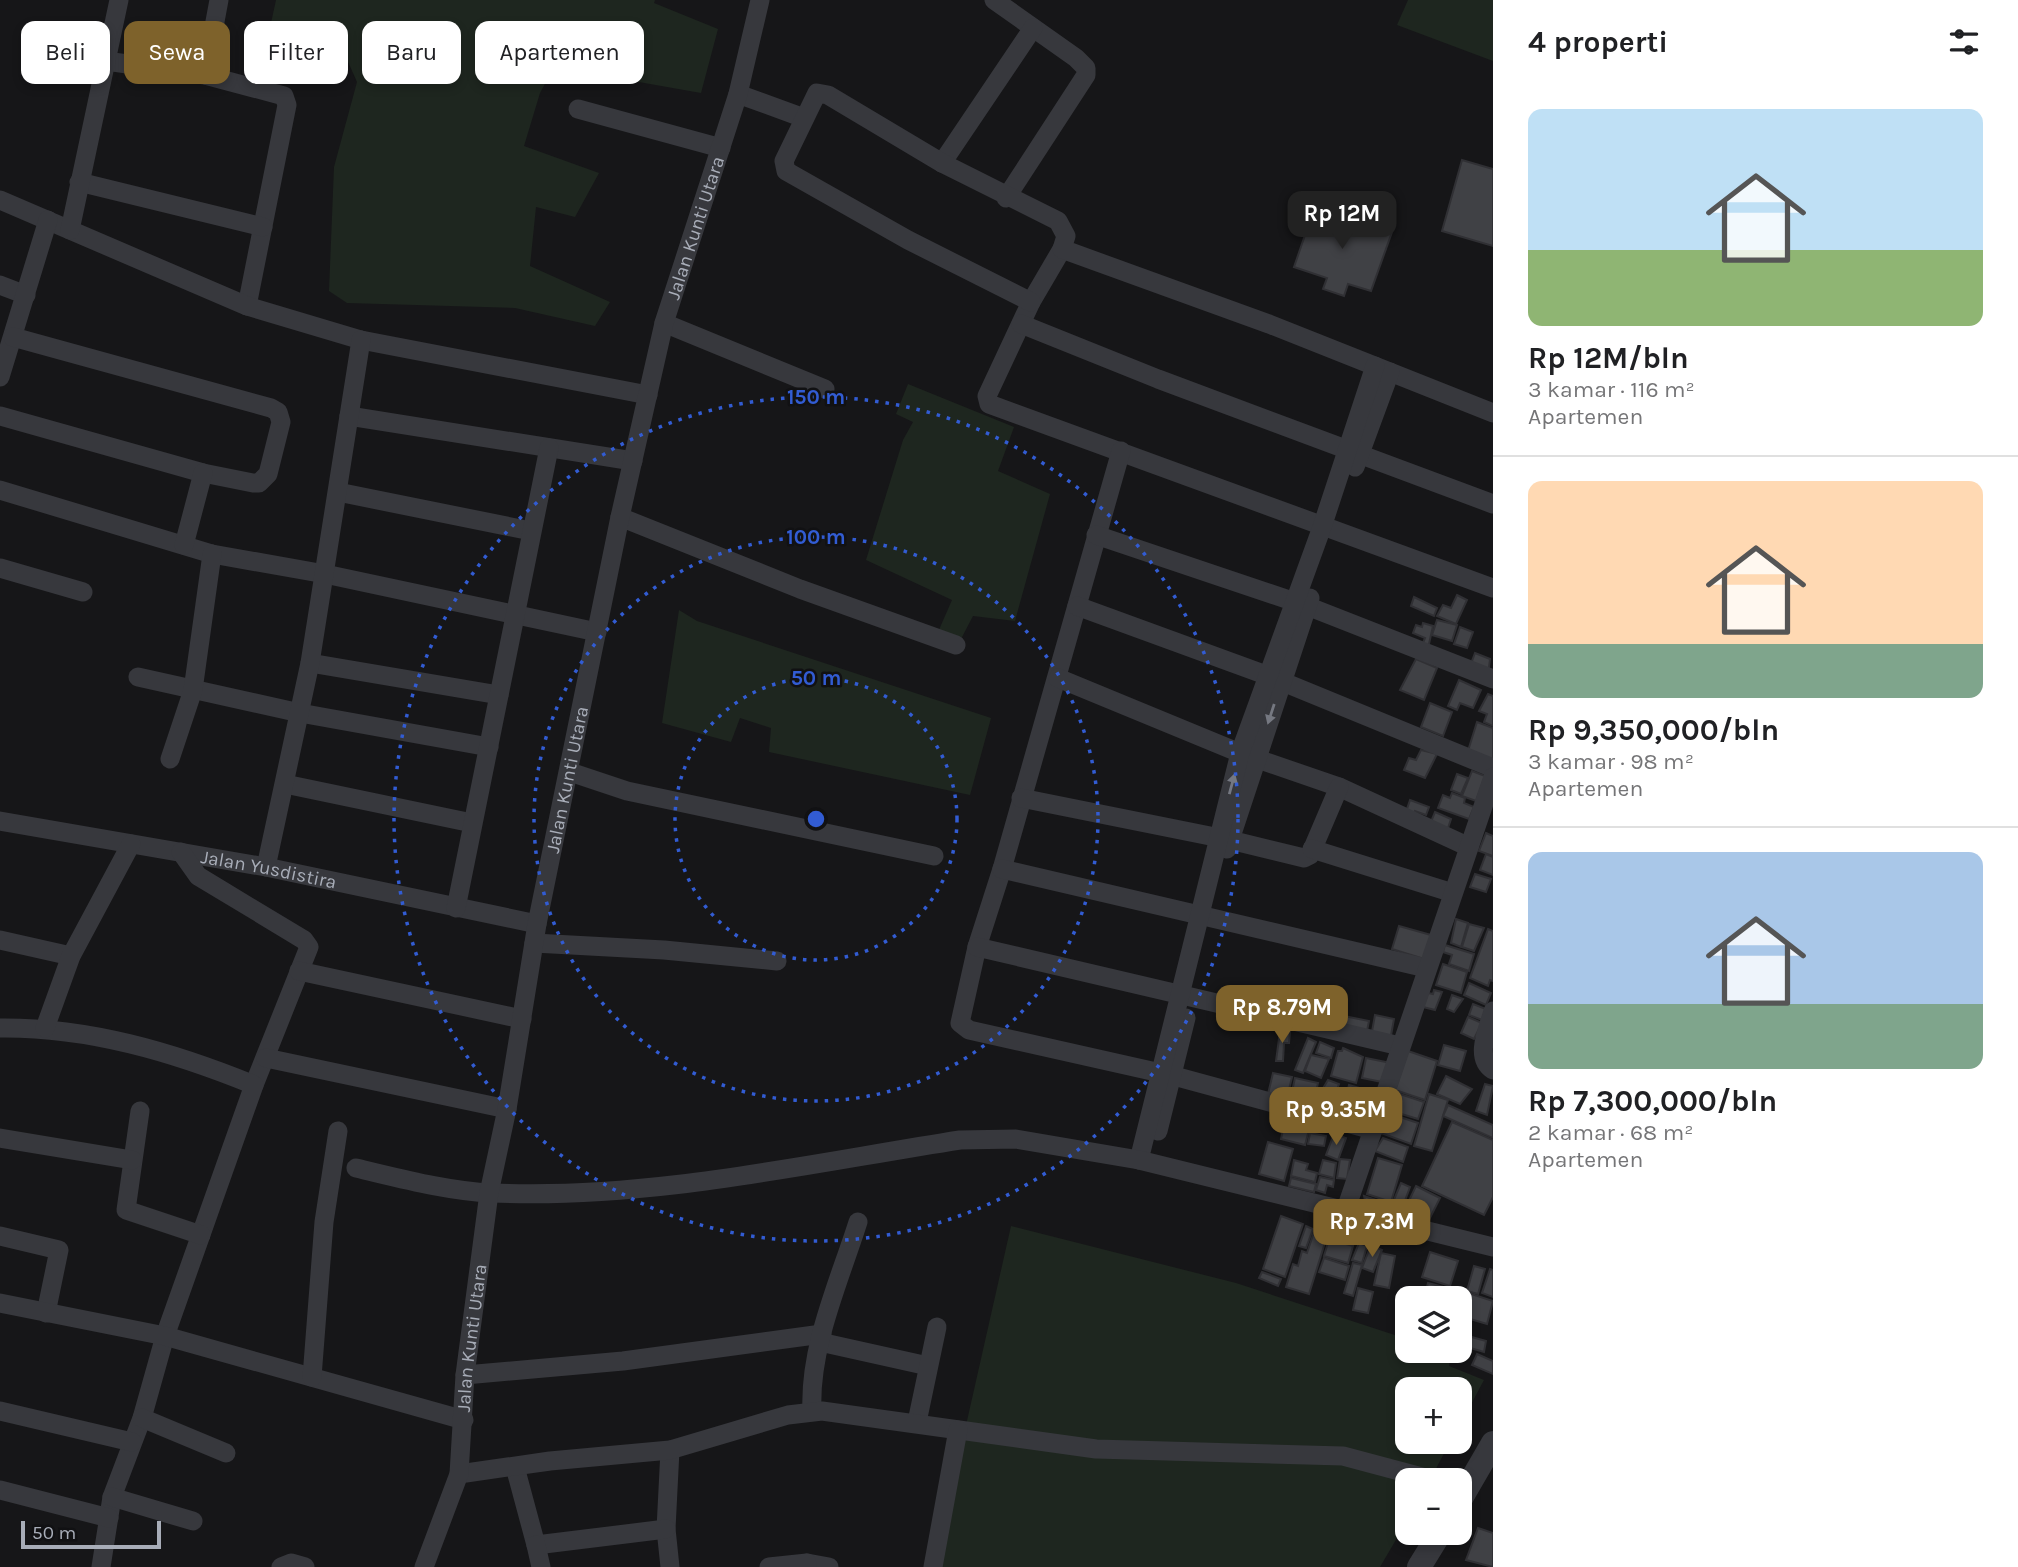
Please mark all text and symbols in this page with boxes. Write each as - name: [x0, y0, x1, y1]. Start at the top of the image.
- chip: Beli: [21, 21, 110, 84]
- chip: Sewa: [124, 21, 230, 84]
- chip: Filter: [244, 21, 348, 84]
- chip: Baru: [362, 21, 461, 84]
- chip: Apartemen: [475, 21, 644, 84]
- icon: filters: [1945, 23, 1983, 61]
- text: 4 properti: [1528, 24, 1668, 60]
- street label: Jalan Kunti Utara: [662, 154, 729, 302]
- icon: home: [1693, 155, 1819, 281]
- pin: Rp 12M: [1285, 191, 1399, 251]
- text: Rp 12M: [1304, 200, 1380, 227]
- text: Rp 12M/bln: [1528, 340, 1689, 376]
- text: 3 kamar · 116 m²: [1528, 376, 1695, 403]
- text: 150 m: [787, 385, 845, 409]
- text: Apartemen: [1528, 403, 1643, 430]
- text: 100 m: [786, 525, 846, 549]
- icon: home: [1693, 527, 1819, 653]
- text: 50 m: [791, 666, 841, 690]
- one-way arrow: [1265, 703, 1276, 724]
- street label: Jalan Kunti Utara: [542, 704, 593, 855]
- text: Rp 9,350,000/bln: [1528, 712, 1779, 748]
- text: 3 kamar · 98 m²: [1528, 748, 1694, 775]
- one-way arrow: [1227, 773, 1237, 794]
- text: Apartemen: [1528, 775, 1643, 802]
- centre of rings: [804, 807, 828, 831]
- street label: Jalan Yusdistira: [199, 846, 338, 894]
- icon: home: [1693, 898, 1819, 1024]
- pin: Rp 8.79M: [1210, 986, 1354, 1045]
- text: Rp 8.79M: [1232, 994, 1332, 1021]
- text: Rp 7,300,000/bln: [1528, 1083, 1777, 1119]
- pin: Rp 9.35M: [1264, 1088, 1408, 1147]
- text: Rp 9.35M: [1285, 1096, 1387, 1123]
- text: 2 kamar · 68 m²: [1528, 1119, 1693, 1146]
- text: Apartemen: [1528, 1146, 1643, 1173]
- pin: Rp 7.3M: [1307, 1200, 1437, 1259]
- text: Rp 7.3M: [1329, 1208, 1415, 1235]
- street label: Jalan Kunti Utara: [453, 1263, 492, 1413]
- map controls: [1395, 1286, 1472, 1545]
- button: layers: [1395, 1286, 1472, 1363]
- button: +: [1395, 1377, 1472, 1454]
- button: −: [1395, 1468, 1472, 1545]
- scale bar: [21, 1518, 161, 1550]
- text: 50 m: [32, 1522, 76, 1544]

